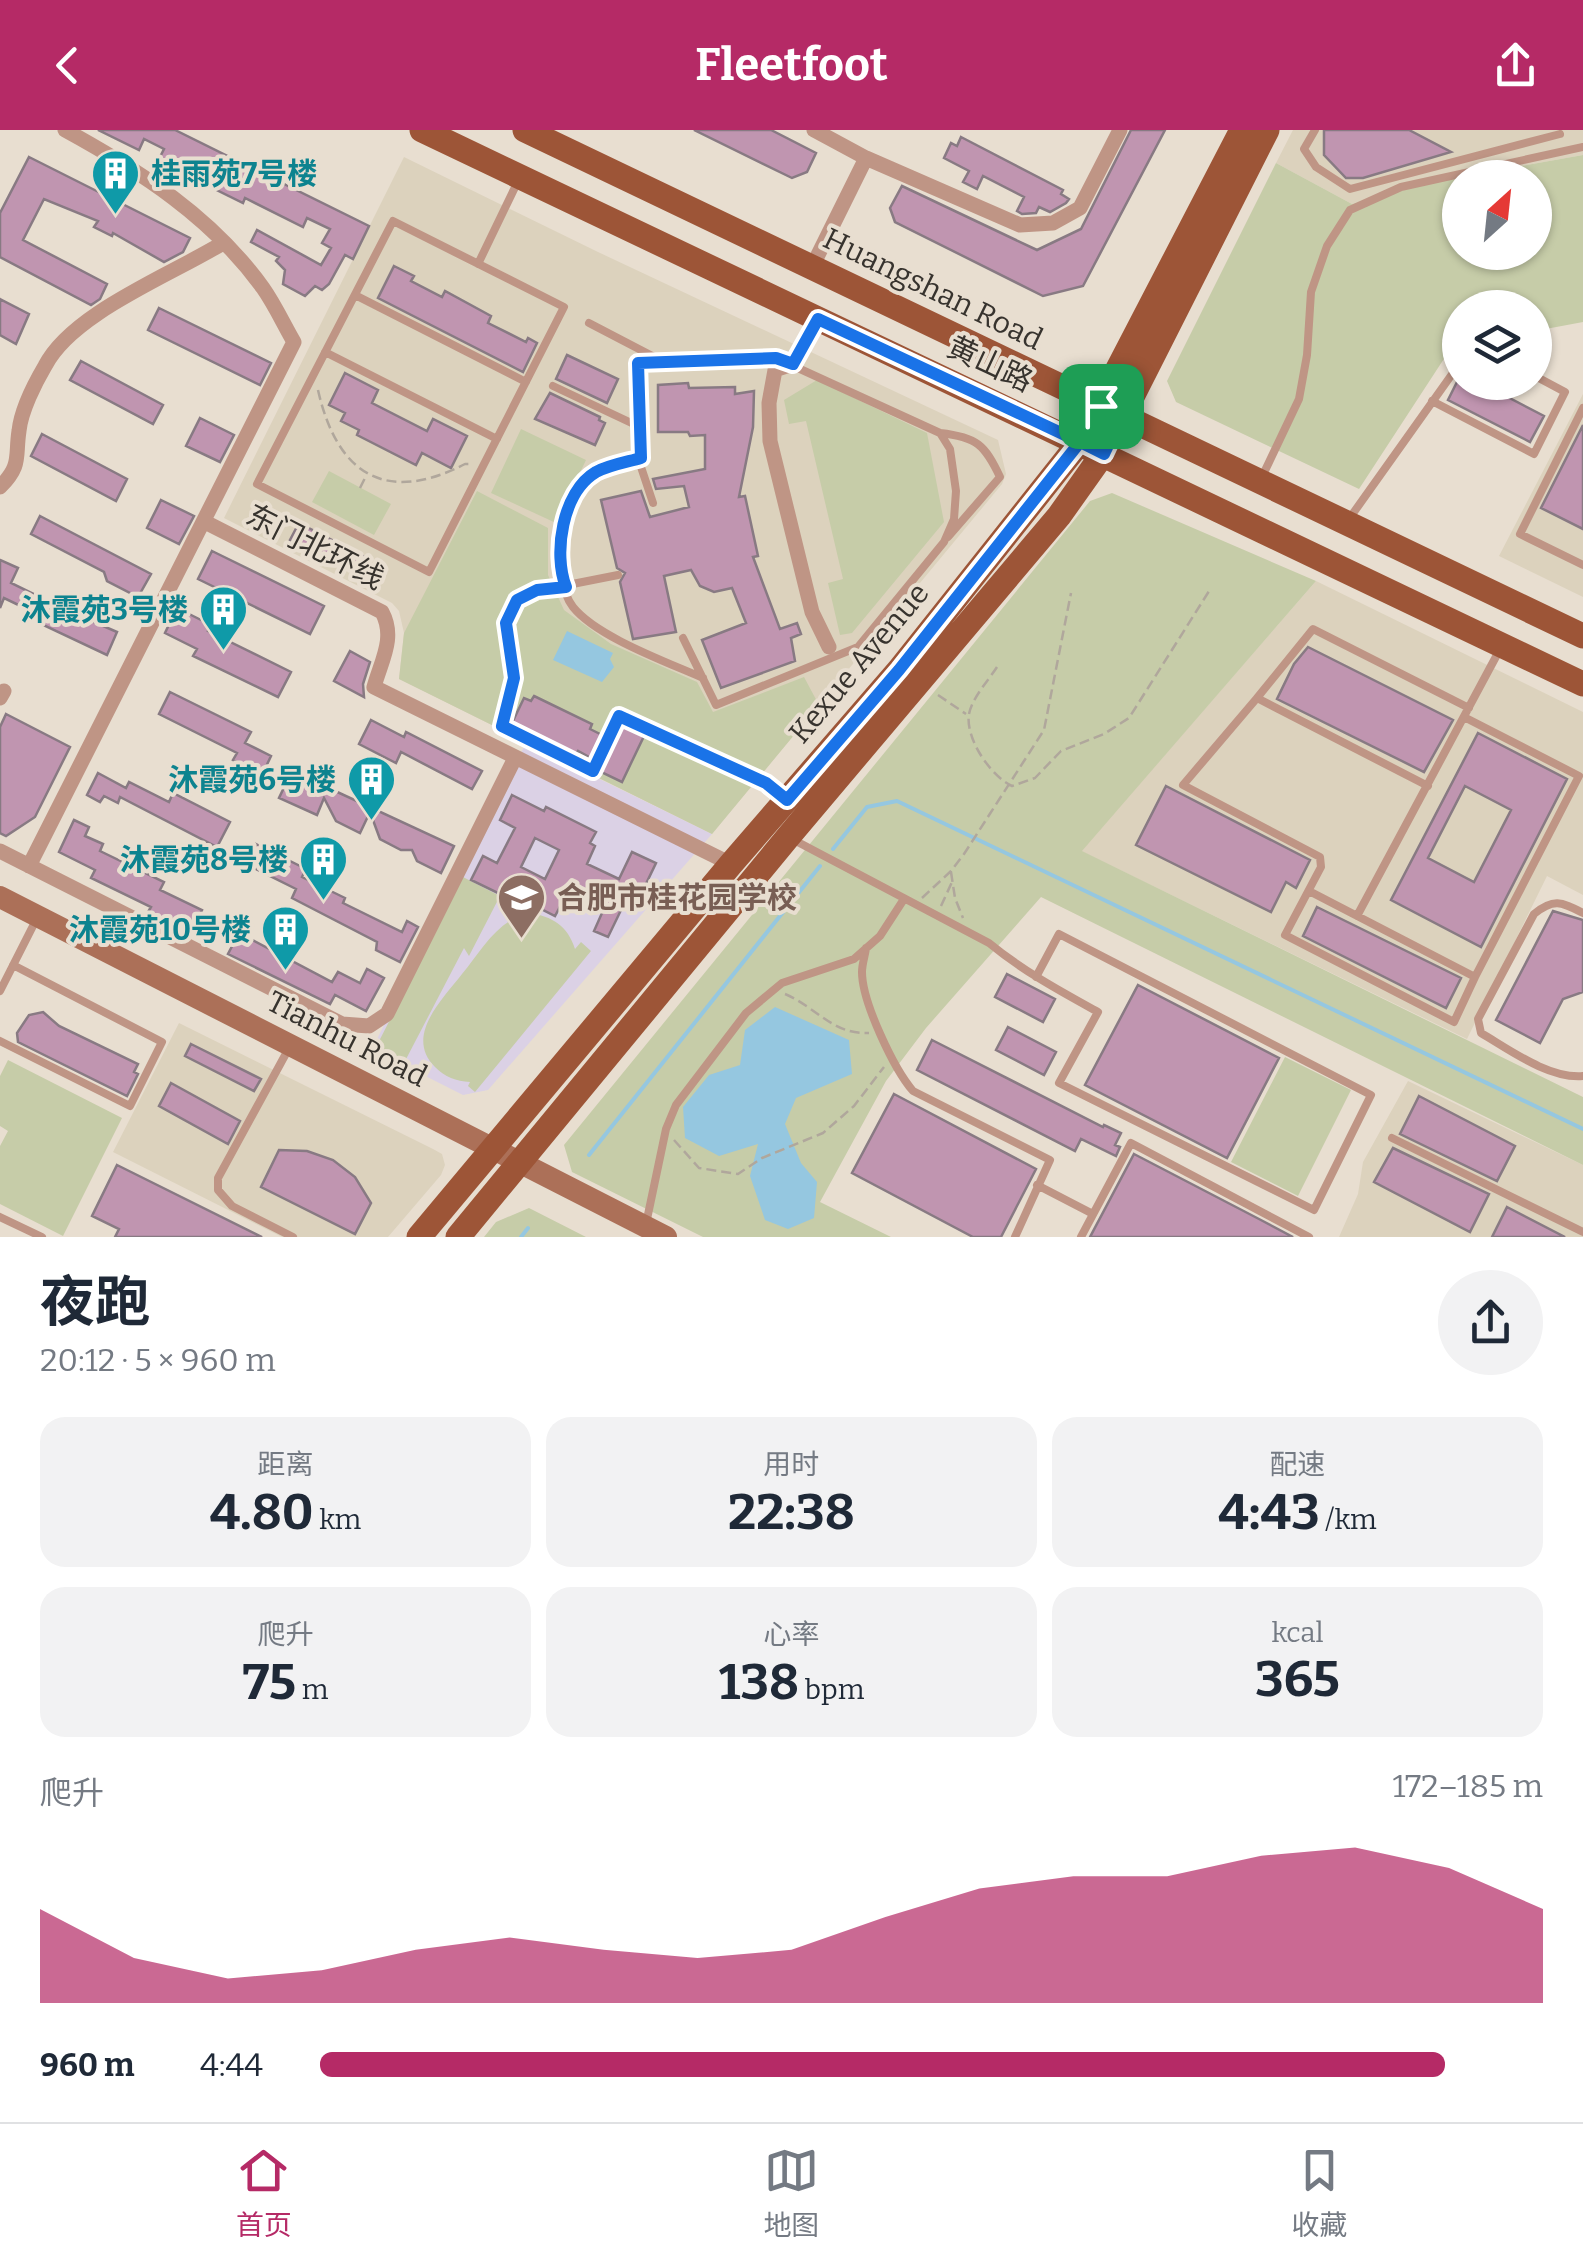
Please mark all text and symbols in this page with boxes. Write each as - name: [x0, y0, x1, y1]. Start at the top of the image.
- icon: back: [40, 38, 95, 93]
- text: Fleetfoot: [695, 38, 888, 92]
- icon: share: [1488, 38, 1543, 93]
- building icon: 桂雨苑7号楼: [90, 148, 142, 216]
- place label: 桂雨苑7号楼: [151, 156, 317, 192]
- north arrow: [1442, 160, 1552, 270]
- map controls: [1442, 160, 1552, 400]
- street label: Huangshan Road: [818, 220, 1049, 358]
- button: layers: [1442, 290, 1552, 400]
- street label: 黄山路: [942, 329, 1038, 399]
- pin: [1059, 364, 1144, 449]
- icon: arrive: [1074, 379, 1129, 434]
- street label: 东门北环线: [240, 497, 390, 597]
- street label: Kexue Avenue: [782, 576, 936, 750]
- building icon: 沐霞苑3号楼: [197, 584, 249, 652]
- place label: 沐霞苑3号楼: [21, 592, 188, 628]
- building icon: 沐霞苑6号楼: [345, 754, 397, 822]
- place label: 沐霞苑6号楼: [168, 762, 336, 798]
- building icon: 沐霞苑8号楼: [297, 834, 349, 902]
- place label: 沐霞苑8号楼: [120, 842, 288, 878]
- school or university icon: 合肥市桂花园学校: [496, 872, 548, 940]
- place label: 合肥市桂花园学校: [557, 880, 797, 916]
- building icon: 沐霞苑10号楼: [260, 904, 312, 972]
- place label: 沐霞苑10号楼: [69, 912, 251, 948]
- street label: Tianhu Road: [261, 983, 433, 1095]
- text: 夜跑: [40, 1270, 150, 1336]
- button: share: [1438, 1270, 1543, 1375]
- text: 20:12 · 5 × 960 m: [40, 1341, 276, 1379]
- text: 距离: [257, 1448, 314, 1481]
- text: 用时: [763, 1448, 820, 1481]
- text: 配速: [1269, 1448, 1326, 1481]
- text: 4.80: [210, 1482, 314, 1542]
- text: 22:38: [728, 1482, 855, 1542]
- text: 4:43: [1218, 1482, 1320, 1542]
- text: km: [314, 1503, 361, 1536]
- text: /km: [1320, 1503, 1377, 1536]
- text: kcal: [1271, 1616, 1324, 1649]
- text: 爬升: [257, 1618, 314, 1651]
- text: 心率: [763, 1618, 820, 1651]
- text: 365: [1255, 1649, 1340, 1709]
- text: 75: [243, 1652, 296, 1712]
- text: 138: [719, 1652, 799, 1712]
- text: m: [296, 1673, 328, 1706]
- text: bpm: [799, 1673, 864, 1706]
- text: 172–185 m: [1392, 1767, 1543, 1805]
- text: 爬升: [40, 1774, 104, 1812]
- text: 960 m: [40, 2046, 134, 2084]
- text: 4:44: [200, 2046, 263, 2084]
- tab: 首页: [236, 2143, 292, 2243]
- tab: 地图: [763, 2143, 819, 2243]
- tab: 收藏: [1291, 2143, 1347, 2243]

